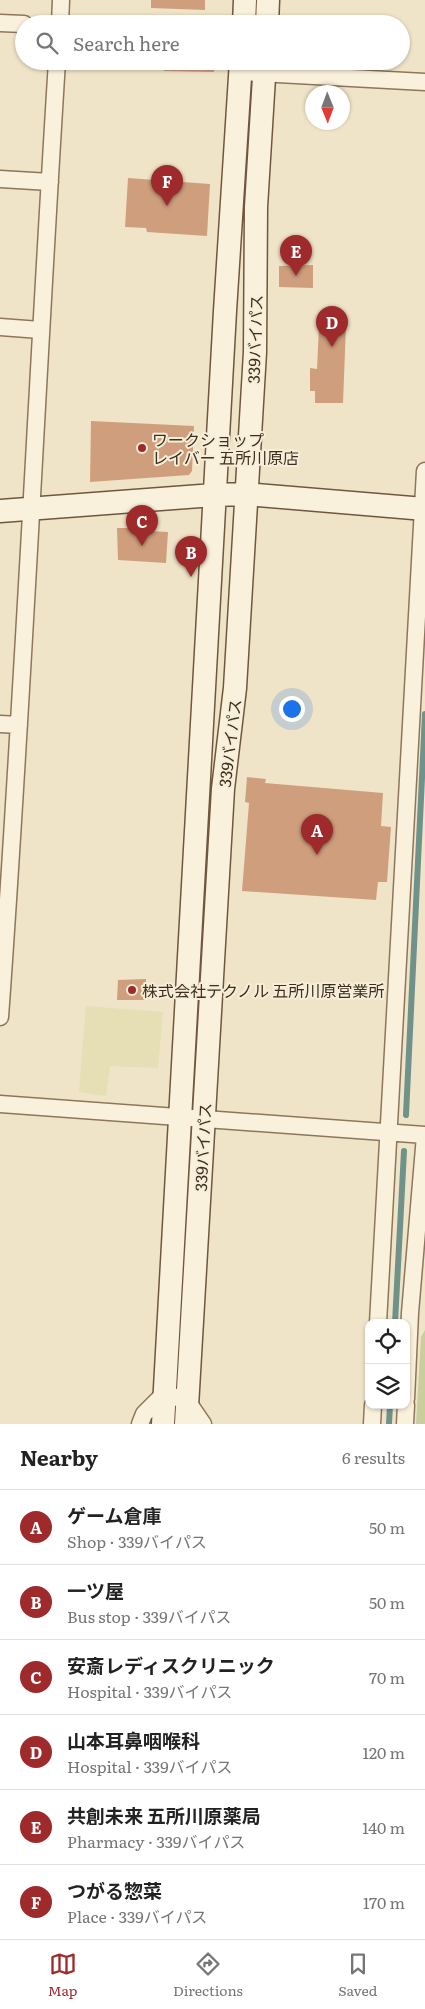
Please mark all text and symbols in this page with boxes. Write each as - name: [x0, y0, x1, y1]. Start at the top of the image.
- search box: [15, 15, 410, 70]
- icon: search: [33, 29, 61, 57]
- text: Search here: [73, 29, 180, 57]
- north arrow: [305, 85, 350, 130]
- pin: F: [151, 165, 183, 206]
- pin: E: [280, 235, 312, 276]
- street label: 339バイパス: [240, 294, 268, 384]
- pin: D: [316, 306, 348, 347]
- place label: ワークショップ レイバー 五所川原店: [152, 427, 299, 469]
- marker: ワークショップ レイバー 五所川原店: [136, 442, 148, 454]
- pin: C: [126, 505, 158, 546]
- pin: B: [175, 536, 207, 577]
- your location: [279, 696, 305, 722]
- street label: 339バイパス: [212, 697, 246, 789]
- pin: A: [301, 814, 333, 855]
- place label: 株式会社テクノル 五所川原営業所: [142, 978, 384, 1002]
- marker: 株式会社テクノル 五所川原営業所: [126, 984, 138, 996]
- street label: 339バイパス: [188, 1102, 216, 1192]
- map controls: [365, 1319, 410, 1409]
- button: locate: [365, 1319, 410, 1364]
- button: layers: [365, 1364, 410, 1409]
- text: Nearby: [20, 1441, 98, 1472]
- text: 6 results: [342, 1445, 405, 1469]
- text: ゲーム倉庫: [67, 1501, 161, 1529]
- text: A: [30, 1515, 42, 1539]
- text: 50 m: [369, 1515, 405, 1539]
- text: Shop · 339バイパス: [67, 1529, 207, 1553]
- text: 一ツ屋: [67, 1576, 124, 1604]
- text: B: [30, 1590, 42, 1614]
- text: 50 m: [369, 1590, 405, 1614]
- text: Bus stop · 339バイパス: [67, 1604, 231, 1628]
- text: 安斎レディスクリニック: [67, 1651, 275, 1679]
- text: C: [30, 1665, 42, 1689]
- text: 70 m: [369, 1665, 405, 1689]
- text: Hospital · 339バイパス: [67, 1679, 232, 1703]
- text: 山本耳鼻咽喉科: [67, 1726, 200, 1754]
- text: D: [30, 1740, 42, 1764]
- text: 120 m: [362, 1740, 405, 1764]
- text: Hospital · 339バイパス: [67, 1754, 232, 1778]
- text: 共創未来 五所川原薬局: [67, 1801, 261, 1829]
- text: E: [31, 1815, 41, 1839]
- text: 140 m: [362, 1815, 405, 1839]
- text: Pharmacy · 339バイパス: [67, 1829, 245, 1853]
- text: つがる惣菜: [67, 1876, 162, 1904]
- text: F: [31, 1890, 41, 1914]
- text: 170 m: [363, 1890, 405, 1914]
- text: Place · 339バイパス: [67, 1904, 207, 1928]
- tab: Map: [48, 1950, 78, 2000]
- tab: Directions: [173, 1950, 243, 2000]
- tab: Saved: [338, 1950, 377, 2000]

